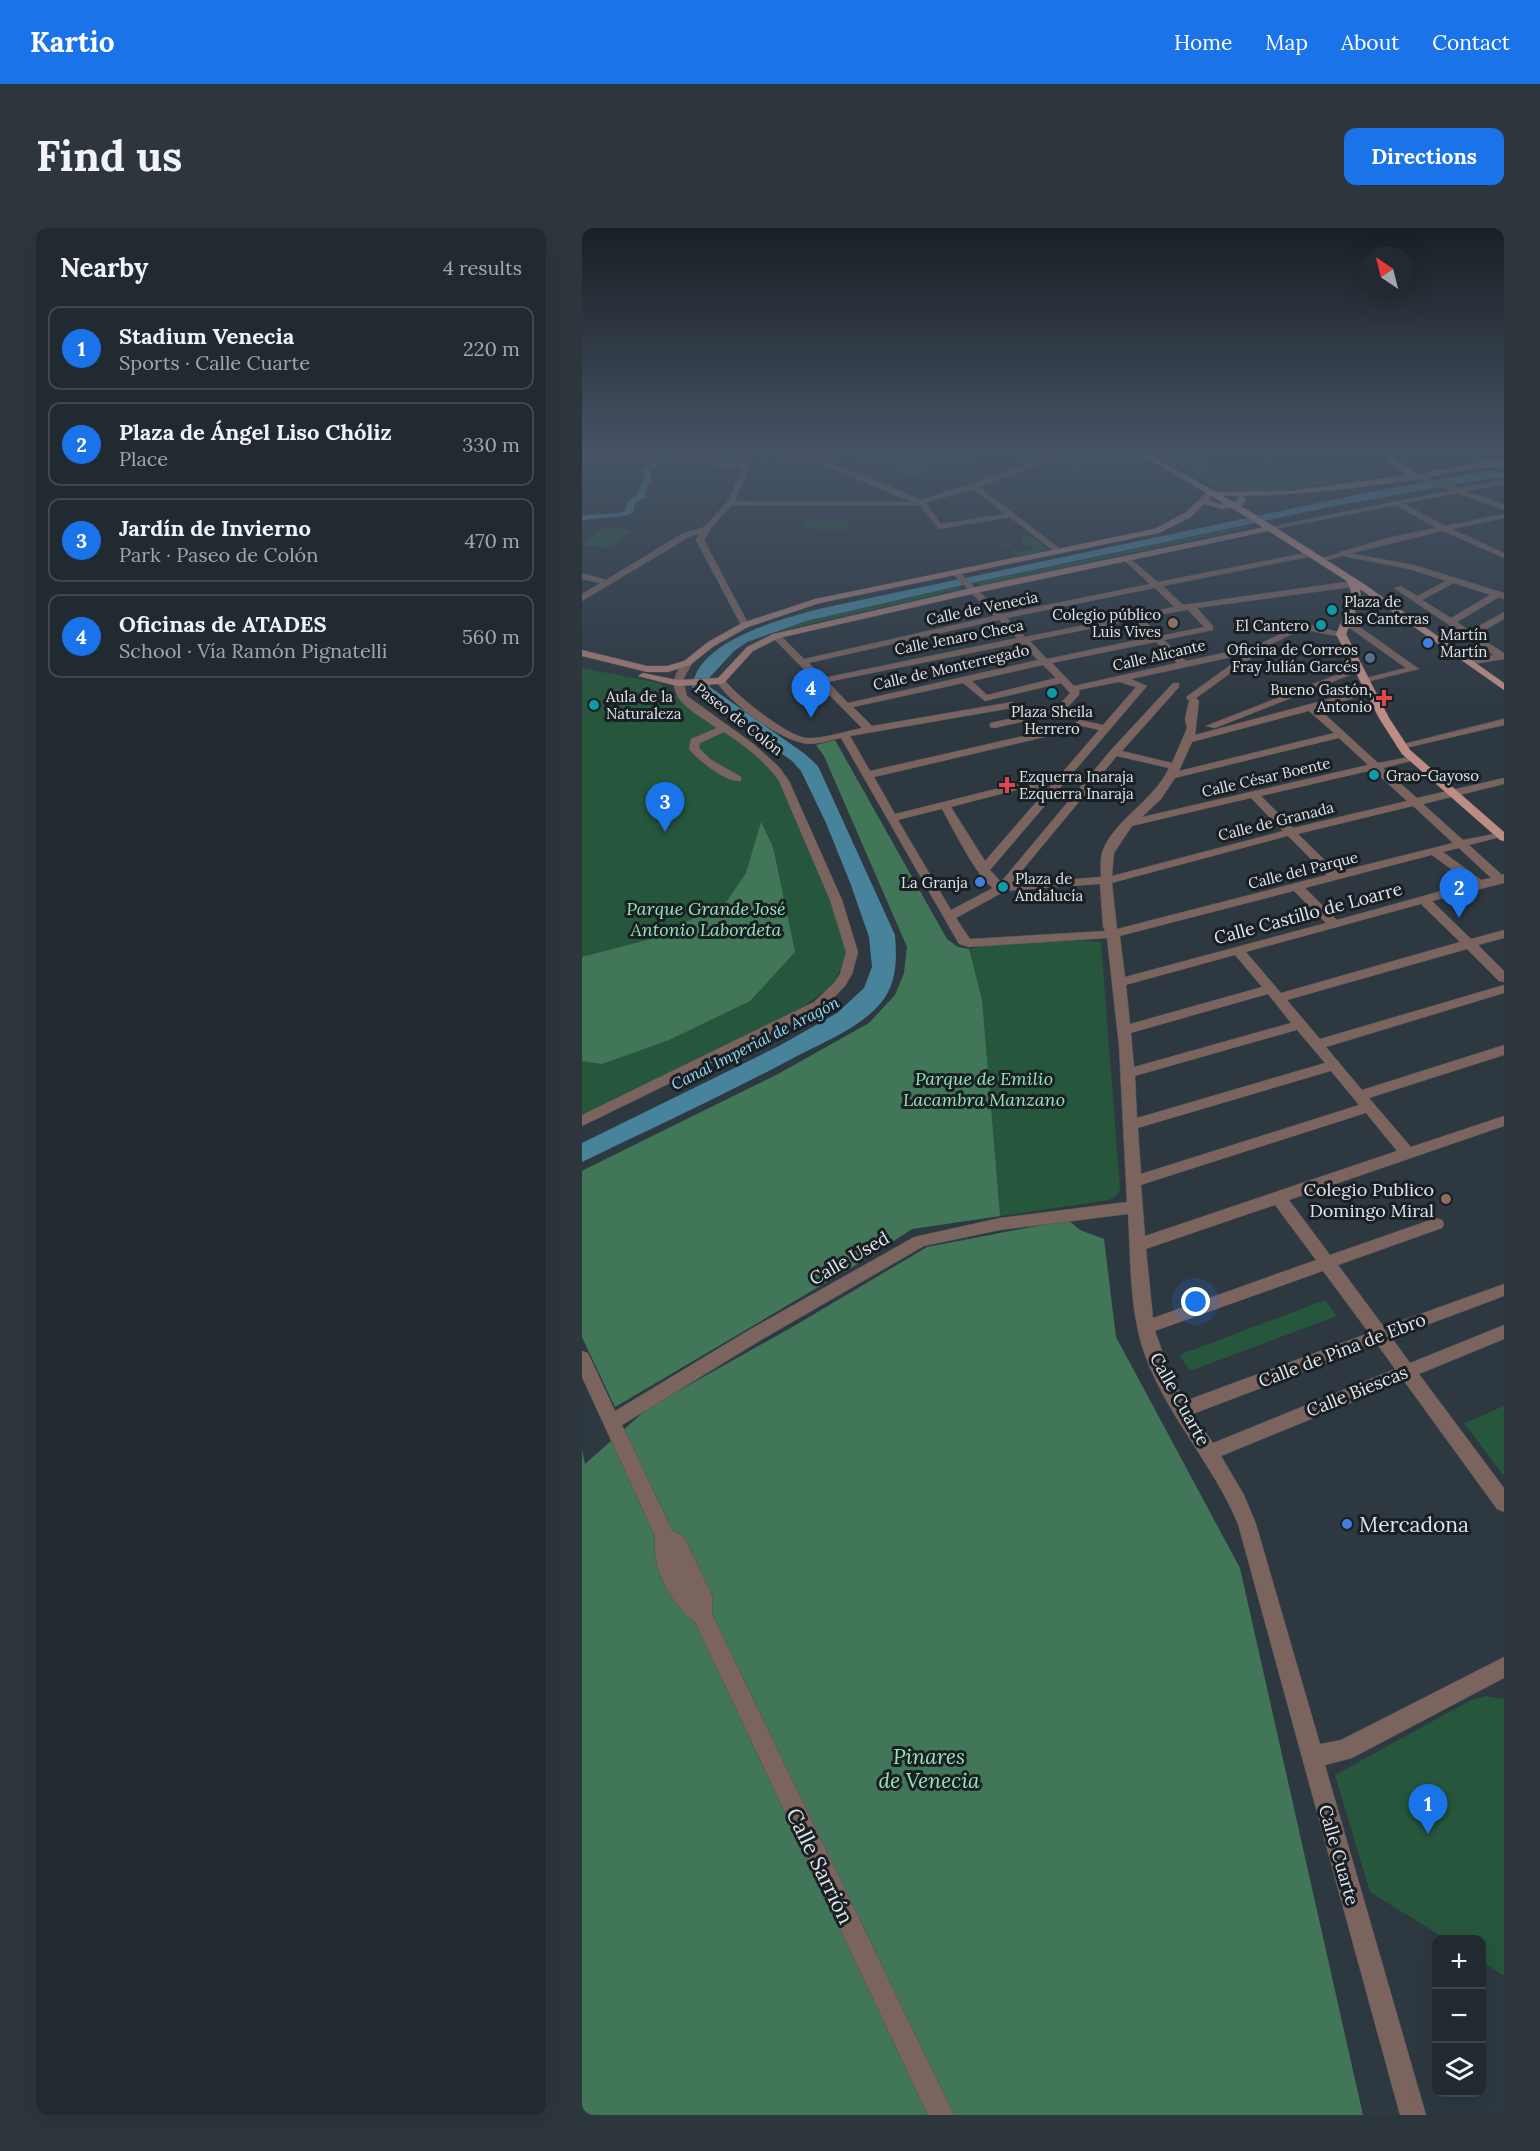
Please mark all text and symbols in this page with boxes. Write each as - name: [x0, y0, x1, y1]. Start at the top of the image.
- text: Kartio: [30, 24, 114, 60]
- text: Home: [1174, 29, 1232, 56]
- text: Map: [1265, 29, 1308, 56]
- text: About: [1341, 29, 1399, 56]
- text: Contact: [1432, 29, 1510, 56]
- button: Directions: [1344, 128, 1504, 185]
- text: Find us: [36, 129, 182, 183]
- north arrow: [1360, 246, 1414, 300]
- text: Nearby: [60, 251, 148, 284]
- text: 4 results: [443, 255, 522, 280]
- text: Stadium Venecia: [119, 322, 294, 350]
- text: 1: [77, 336, 86, 361]
- text: 220 m: [463, 336, 520, 361]
- text: Sports · Calle Cuarte: [119, 350, 310, 375]
- text: Plaza de Ángel Liso Chóliz: [119, 418, 392, 446]
- text: 2: [76, 432, 87, 457]
- text: 330 m: [462, 432, 520, 457]
- text: Place: [119, 446, 168, 471]
- text: Jardín de Invierno: [119, 514, 311, 542]
- text: 3: [76, 528, 87, 553]
- text: 470 m: [464, 528, 520, 553]
- text: Park · Paseo de Colón: [119, 542, 318, 567]
- street label: Calle de Venecia: [924, 587, 1040, 629]
- place label: Plaza de las Canteras: [1344, 592, 1429, 628]
- marker: Plaza de las Canteras: [1325, 603, 1339, 617]
- place label: Colegio público Luis Vives: [1052, 605, 1161, 641]
- text: Oficinas de ATADES: [119, 610, 327, 638]
- street label: Calle Jenaro Checa: [893, 615, 1025, 659]
- marker: Colegio público Luis Vives: [1166, 616, 1180, 630]
- place label: El Cantero: [1235, 616, 1309, 635]
- marker: El Cantero: [1314, 618, 1328, 632]
- text: 4: [76, 624, 87, 649]
- text: 560 m: [462, 624, 520, 649]
- place label: Martín Martín: [1440, 625, 1487, 661]
- street label: Calle Alicante: [1111, 635, 1207, 675]
- marker: Martín Martín: [1421, 636, 1435, 650]
- text: School · Vía Ramón Pignatelli: [119, 638, 387, 663]
- street label: Calle de Monterregado: [871, 640, 1031, 694]
- place label: Oficina de Correos Fray Julián Garcés: [1227, 640, 1358, 676]
- marker: Oficina de Correos Fray Julián Garcés: [1363, 651, 1377, 665]
- pin: 4: [792, 668, 830, 718]
- street label: Paseo de Colón: [691, 679, 787, 759]
- place label: Bueno Gastón, Antonio: [1270, 680, 1372, 716]
- marker: Plaza Sheila Herrero: [1045, 686, 1059, 700]
- place label: Aula de la Naturaleza: [605, 687, 682, 723]
- marker: Bueno Gastón, Antonio: [1377, 691, 1391, 705]
- marker: Aula de la Naturaleza: [587, 698, 601, 712]
- place label: Plaza Sheila Herrero: [1011, 702, 1093, 738]
- street label: Calle César Boente: [1200, 753, 1332, 801]
- place label: Grao-Gayoso: [1386, 766, 1479, 785]
- place label: Ezquerra Inaraja Ezquerra Inaraja: [1019, 767, 1134, 803]
- marker: Grao-Gayoso: [1367, 768, 1381, 782]
- marker: Ezquerra Inaraja Ezquerra Inaraja: [1000, 778, 1014, 792]
- pin: 3: [646, 782, 685, 832]
- street label: Calle de Granada: [1216, 797, 1336, 845]
- street label: Calle del Parque: [1246, 847, 1360, 893]
- pin: 2: [1440, 868, 1478, 918]
- place label: Plaza de Andalucía: [1014, 869, 1083, 905]
- place label: La Granja: [901, 873, 968, 892]
- marker: La Granja: [973, 875, 987, 889]
- street label: Calle Castillo de Loarre: [1211, 877, 1405, 949]
- marker: Plaza de Andalucía: [996, 880, 1010, 894]
- park label: Parque Grande José Antonio Labordeta: [626, 897, 786, 941]
- water label: Canal Imperial de Aragón: [668, 992, 843, 1094]
- park label: Parque de Emilio Lacambra Manzano: [903, 1067, 1065, 1111]
- place label: Colegio Publico Domingo Miral: [1303, 1178, 1434, 1222]
- marker: Colegio Publico Domingo Miral: [1439, 1192, 1453, 1206]
- street label: Calle Used: [805, 1226, 893, 1290]
- your location: [1181, 1287, 1210, 1316]
- street label: Calle de Pina de Ebro: [1255, 1307, 1429, 1393]
- street label: Calle Cuarte: [1145, 1348, 1215, 1450]
- street label: Calle Biescas: [1303, 1360, 1411, 1422]
- place label: Mercadona: [1359, 1511, 1469, 1538]
- marker: Mercadona: [1340, 1517, 1354, 1531]
- park label: Pinares de Venecia: [878, 1743, 980, 1794]
- pin: 1: [1408, 1784, 1448, 1834]
- street label: Calle Cuarte: [1314, 1802, 1364, 1908]
- street label: Calle Sarrión: [780, 1804, 860, 1929]
- map controls: [1432, 1935, 1486, 2097]
- button: +: [1432, 1935, 1486, 1989]
- button: −: [1432, 1989, 1486, 2043]
- button: layers: [1432, 2043, 1486, 2097]

